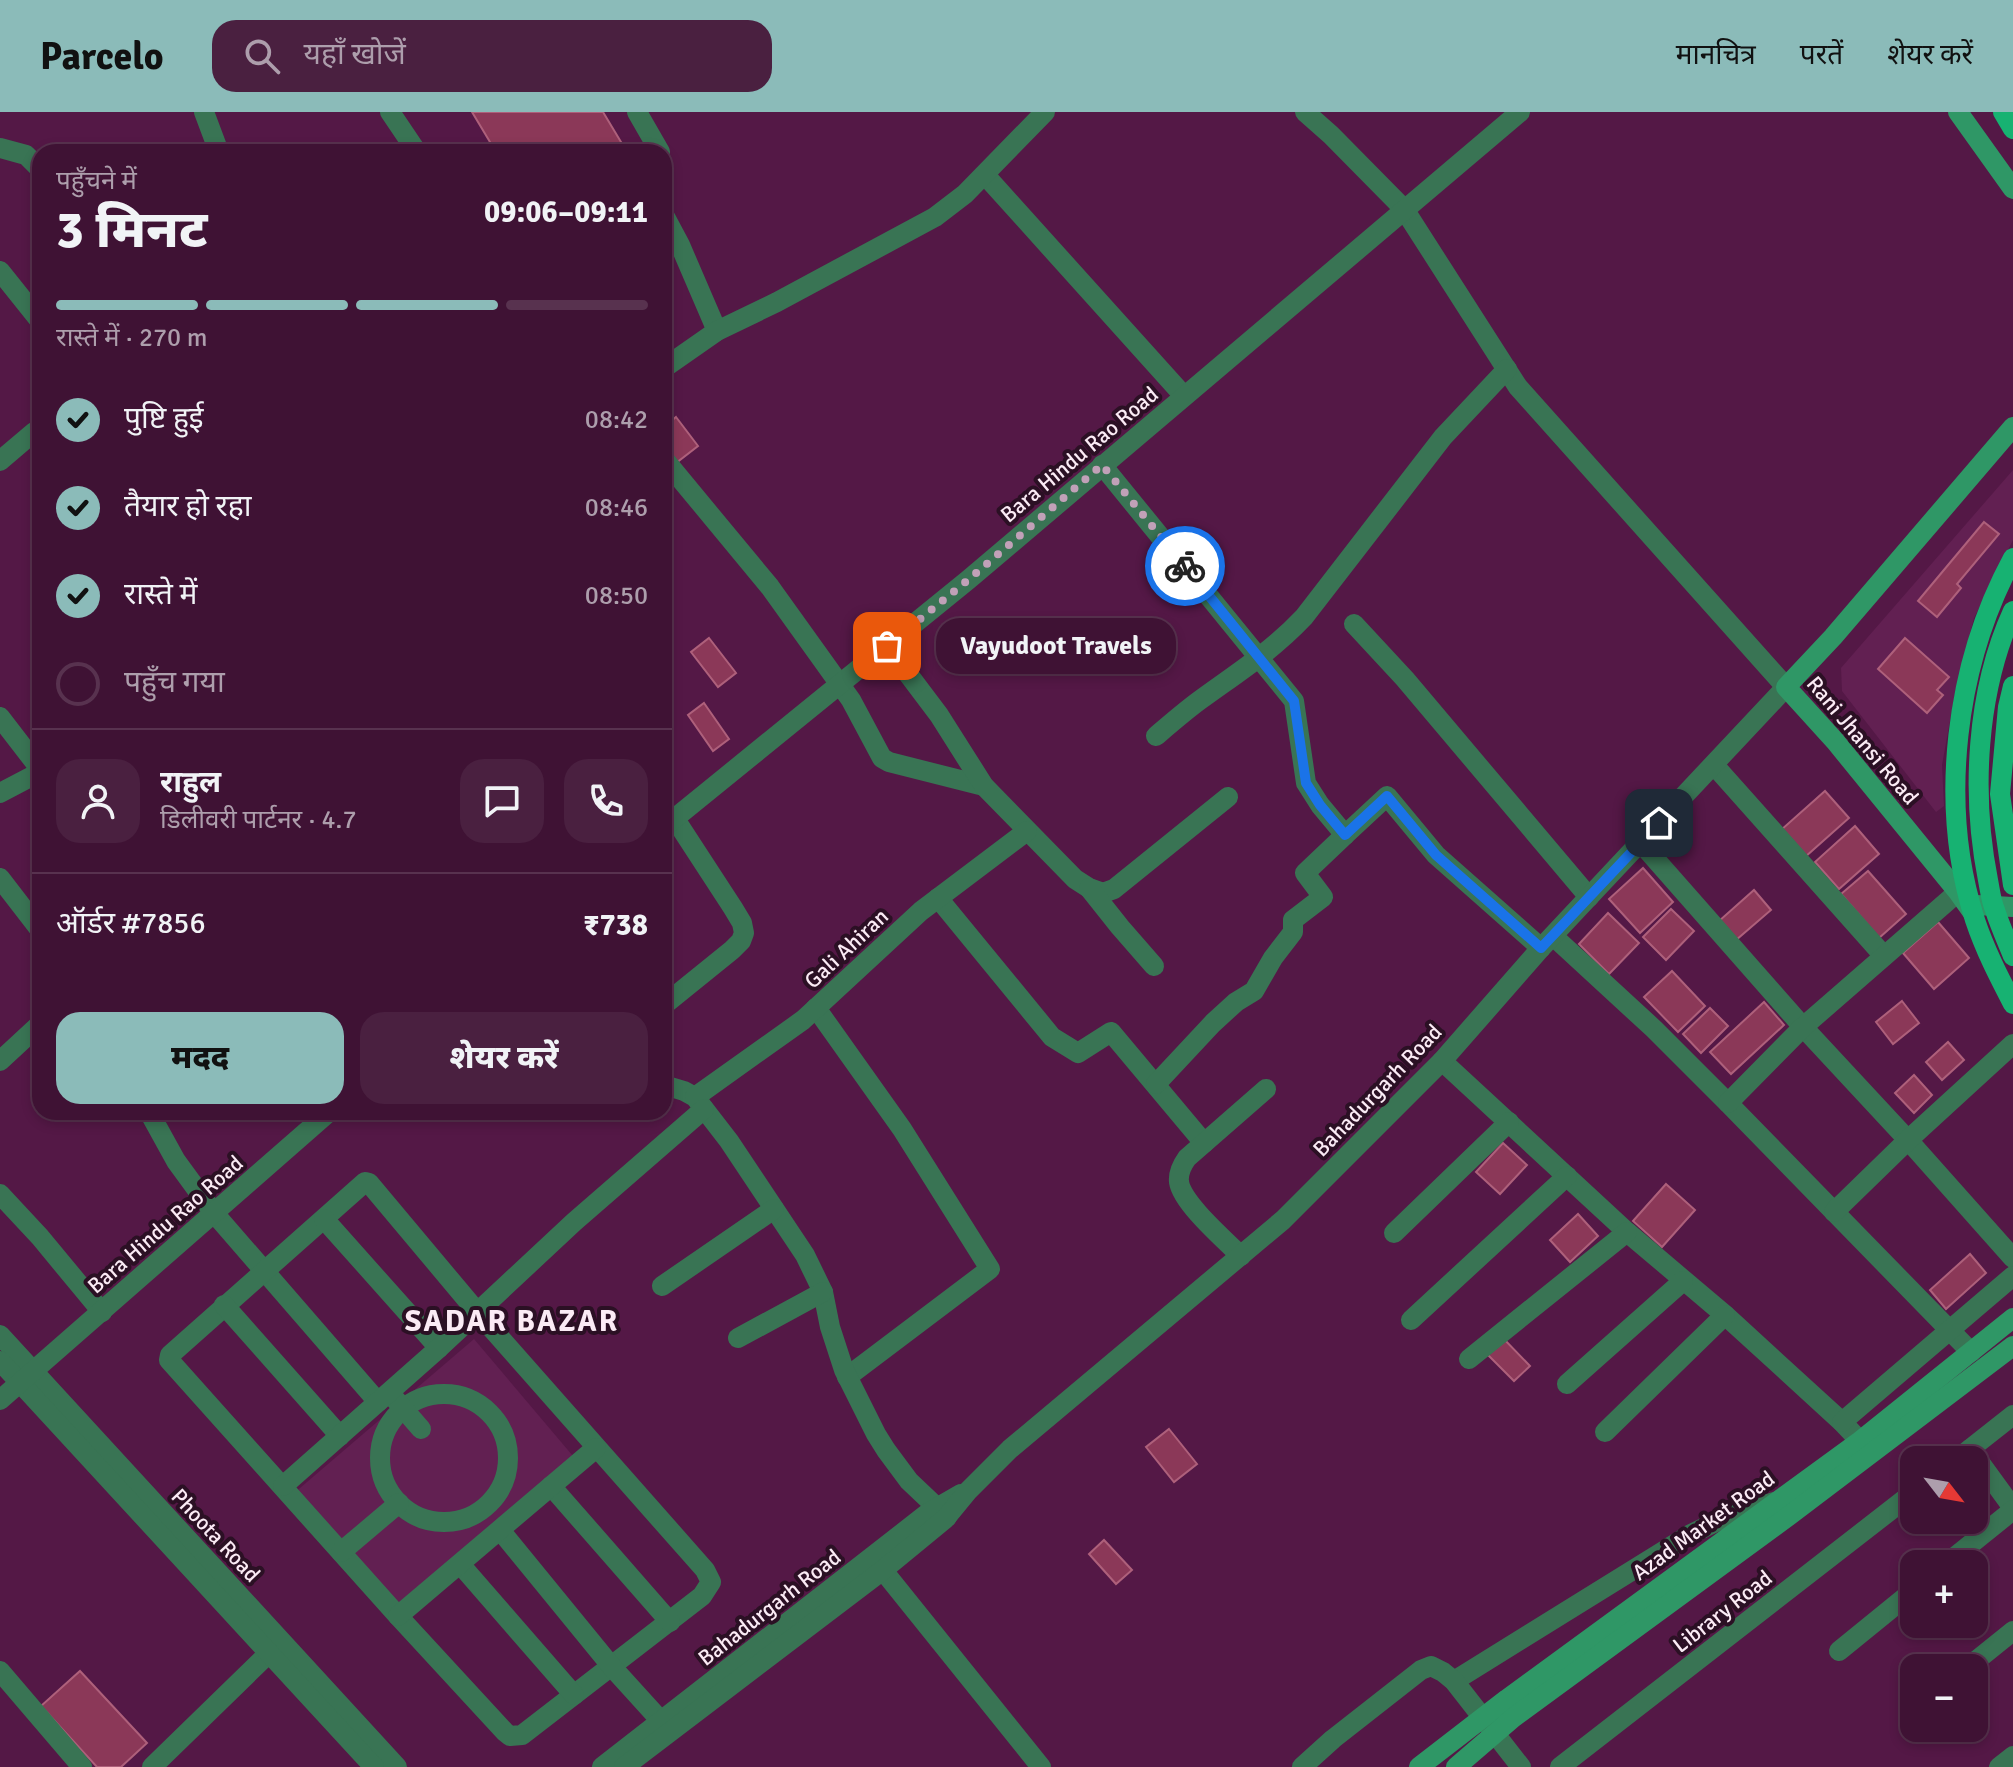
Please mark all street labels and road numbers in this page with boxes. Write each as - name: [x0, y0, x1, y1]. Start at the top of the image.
- street label: Bara Hindu Rao Road: [995, 381, 1164, 528]
- street label: Rani Jhansi Road: [1801, 671, 1924, 810]
- street label: Gali Ahiran: [799, 903, 894, 994]
- street label: Bahadurgarh Road: [1307, 1018, 1447, 1162]
- street label: Bara Hindu Rao Road: [82, 1149, 249, 1299]
- street label: Azad Market Road: [1627, 1465, 1780, 1586]
- street label: Phoota Road: [166, 1483, 266, 1588]
- street label: Bahadurgarh Road: [692, 1543, 846, 1672]
- street label: Library Road: [1667, 1564, 1777, 1659]

